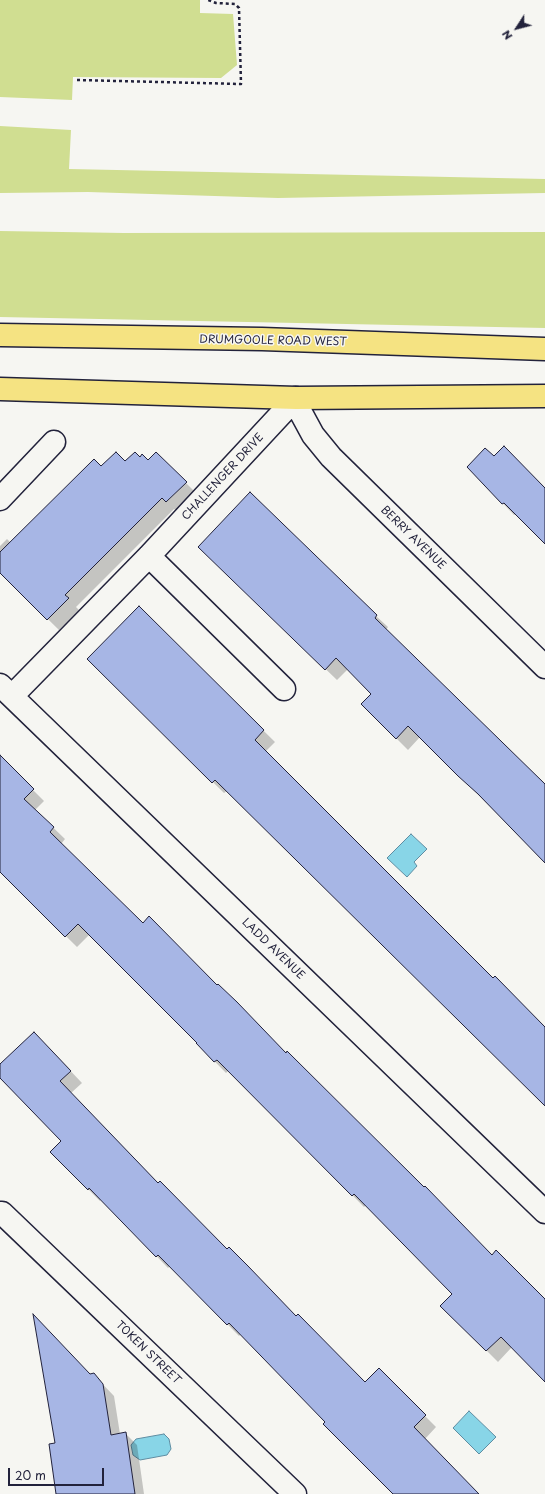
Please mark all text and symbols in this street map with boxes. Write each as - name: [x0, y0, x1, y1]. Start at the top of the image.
- north arrow: [497, 8, 537, 48]
- text: N: [497, 27, 516, 44]
- street label: DRUMGOOLE ROAD WEST: [199, 333, 347, 349]
- street label: CHALLENGER DRIVE: [179, 431, 267, 523]
- street label: BERRY AVENUE: [378, 504, 448, 572]
- street label: LADD AVENUE: [239, 916, 307, 982]
- street label: TOKEN STREET: [113, 1319, 183, 1387]
- scale bar: [10, 1460, 106, 1486]
- text: 20 m: [15, 1466, 46, 1484]

